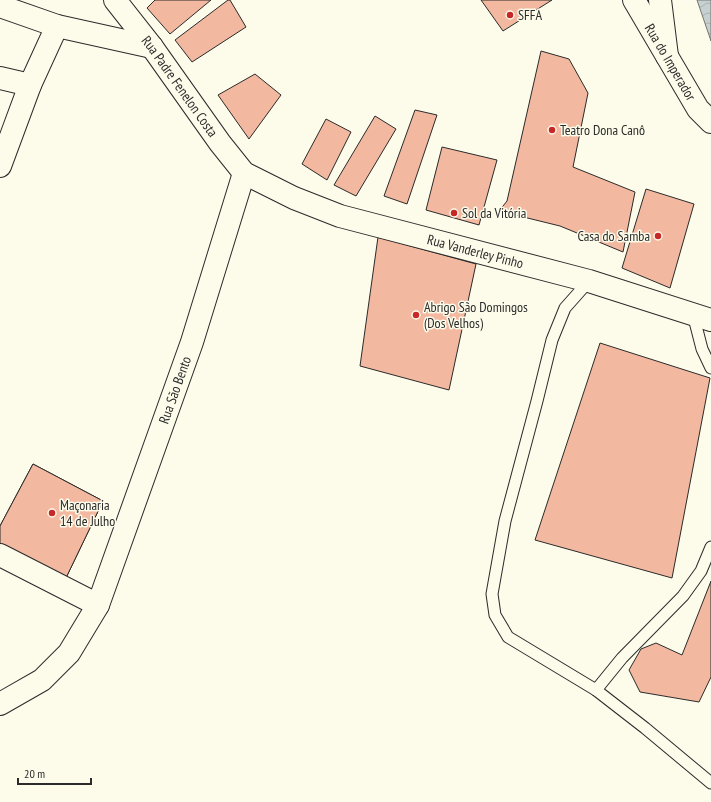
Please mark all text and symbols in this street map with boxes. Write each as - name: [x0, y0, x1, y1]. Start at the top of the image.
- place label: SFFA: [518, 6, 543, 24]
- marker: SFFA: [505, 10, 515, 20]
- street label: Rua do Imperador: [641, 20, 700, 104]
- street label: Rua Padre Fenelon Costa: [138, 32, 222, 140]
- place label: Teatro Dona Canô: [560, 121, 645, 139]
- marker: Teatro Dona Canô: [547, 125, 557, 135]
- place label: Sol da Vitória: [462, 204, 526, 222]
- marker: Sol da Vitória: [449, 208, 459, 218]
- place label: Casa do Samba: [577, 227, 650, 245]
- street label: Rua Vanderley Pinho: [425, 230, 525, 273]
- marker: Casa do Samba: [653, 231, 663, 241]
- place label: Abrigo São Domingos (Dos Velhos): [424, 298, 528, 332]
- marker: Abrigo São Domingos (Dos Velhos): [411, 310, 421, 320]
- street label: Rua São Bento: [155, 354, 195, 426]
- place label: Maçonaria 14 de Julho: [60, 496, 115, 530]
- marker: Maçonaria 14 de Julho: [47, 508, 57, 518]
- scale bar: [18, 760, 91, 786]
- text: 20 m: [24, 766, 45, 781]

